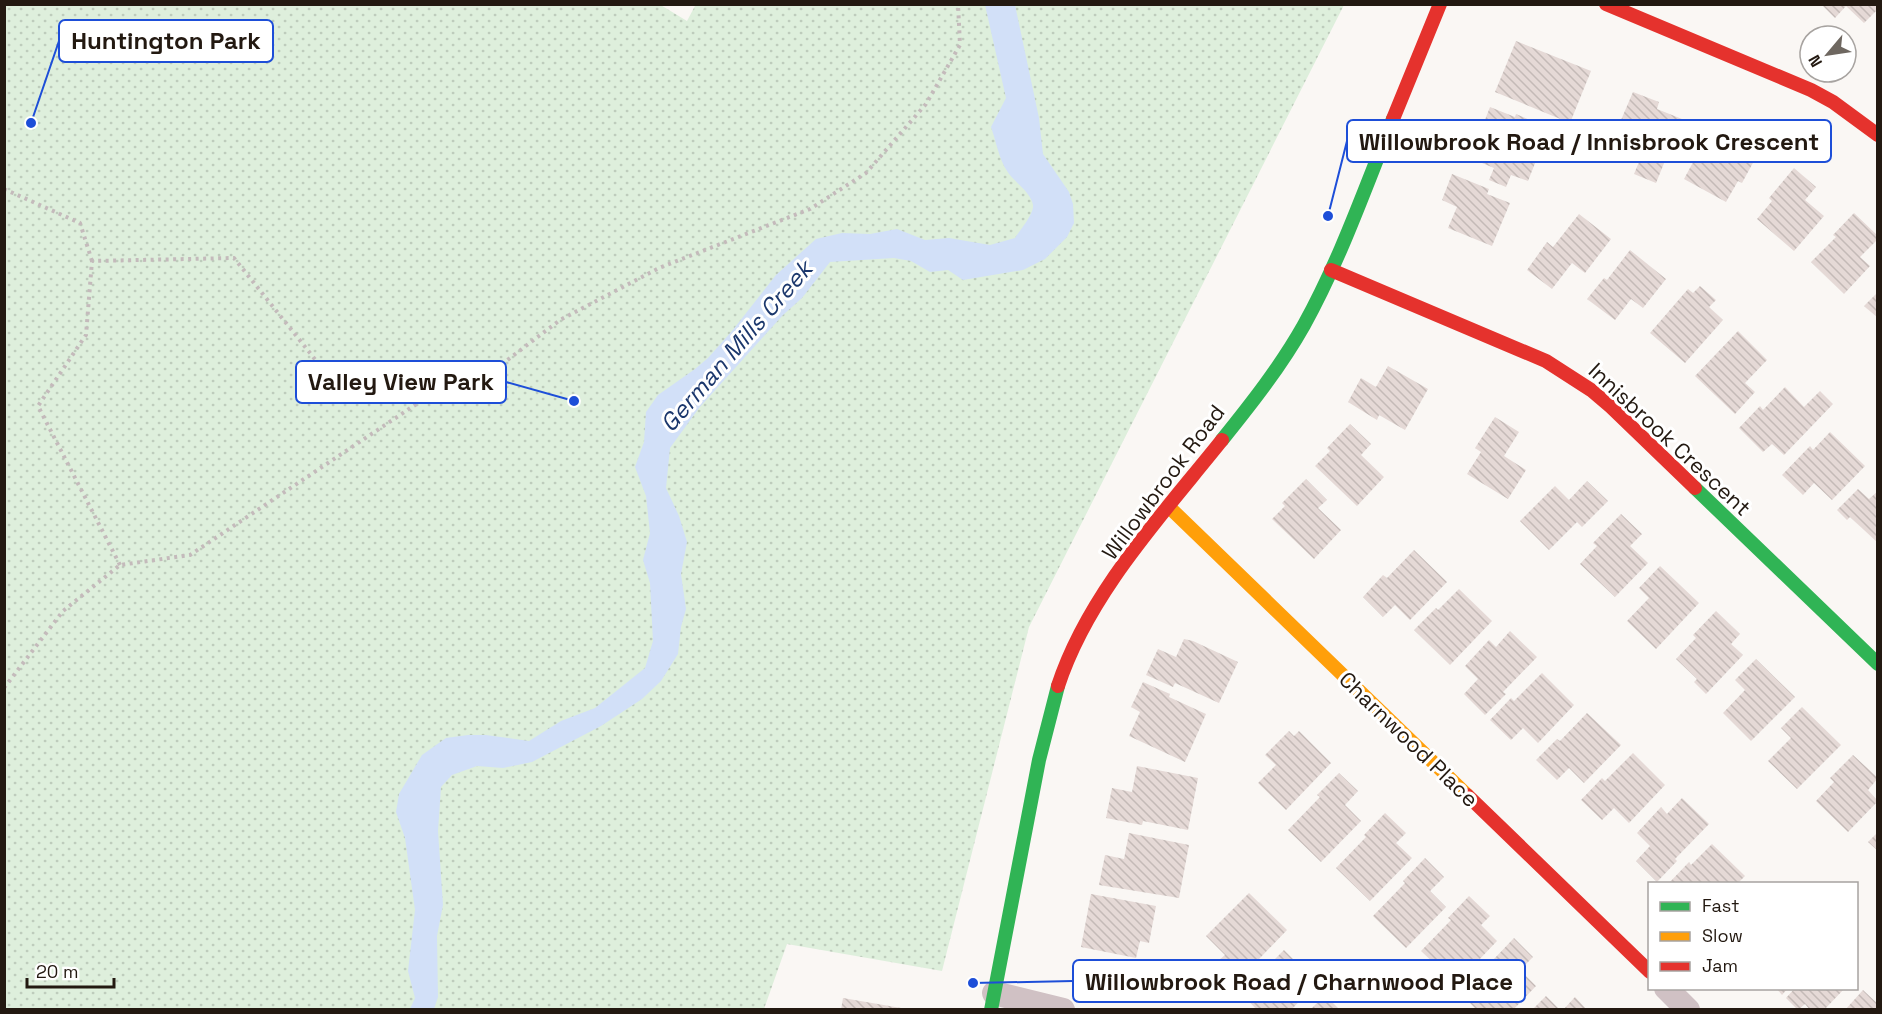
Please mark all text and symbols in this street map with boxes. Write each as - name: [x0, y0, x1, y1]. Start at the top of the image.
- callout: Huntington Park: [59, 20, 273, 62]
- north arrow: [1798, 24, 1858, 84]
- text: Huntington Park: [71, 25, 261, 56]
- text: N: [1804, 51, 1827, 71]
- callout: Willowbrook Road / Innisbrook Crescent: [1347, 120, 1831, 162]
- text: Willowbrook Road / Innisbrook Crescent: [1359, 126, 1819, 157]
- water label: German Mills Creek: [653, 252, 821, 438]
- street label: Innisbrook Crescent: [1583, 356, 1757, 522]
- callout: Valley View Park: [296, 361, 506, 403]
- text: Valley View Park: [308, 366, 495, 397]
- street label: Willowbrook Road: [1095, 399, 1231, 565]
- street label: Charnwood Place: [1333, 665, 1485, 813]
- legend: [1648, 882, 1858, 990]
- text: Fast: [1702, 894, 1739, 917]
- text: Slow: [1702, 924, 1743, 947]
- scale bar: [27, 951, 114, 989]
- text: Jam: [1702, 954, 1738, 977]
- text: 20 m: [36, 960, 79, 983]
- callout: Willowbrook Road / Charnwood Place: [1073, 960, 1525, 1002]
- text: Willowbrook Road / Charnwood Place: [1085, 966, 1513, 997]

